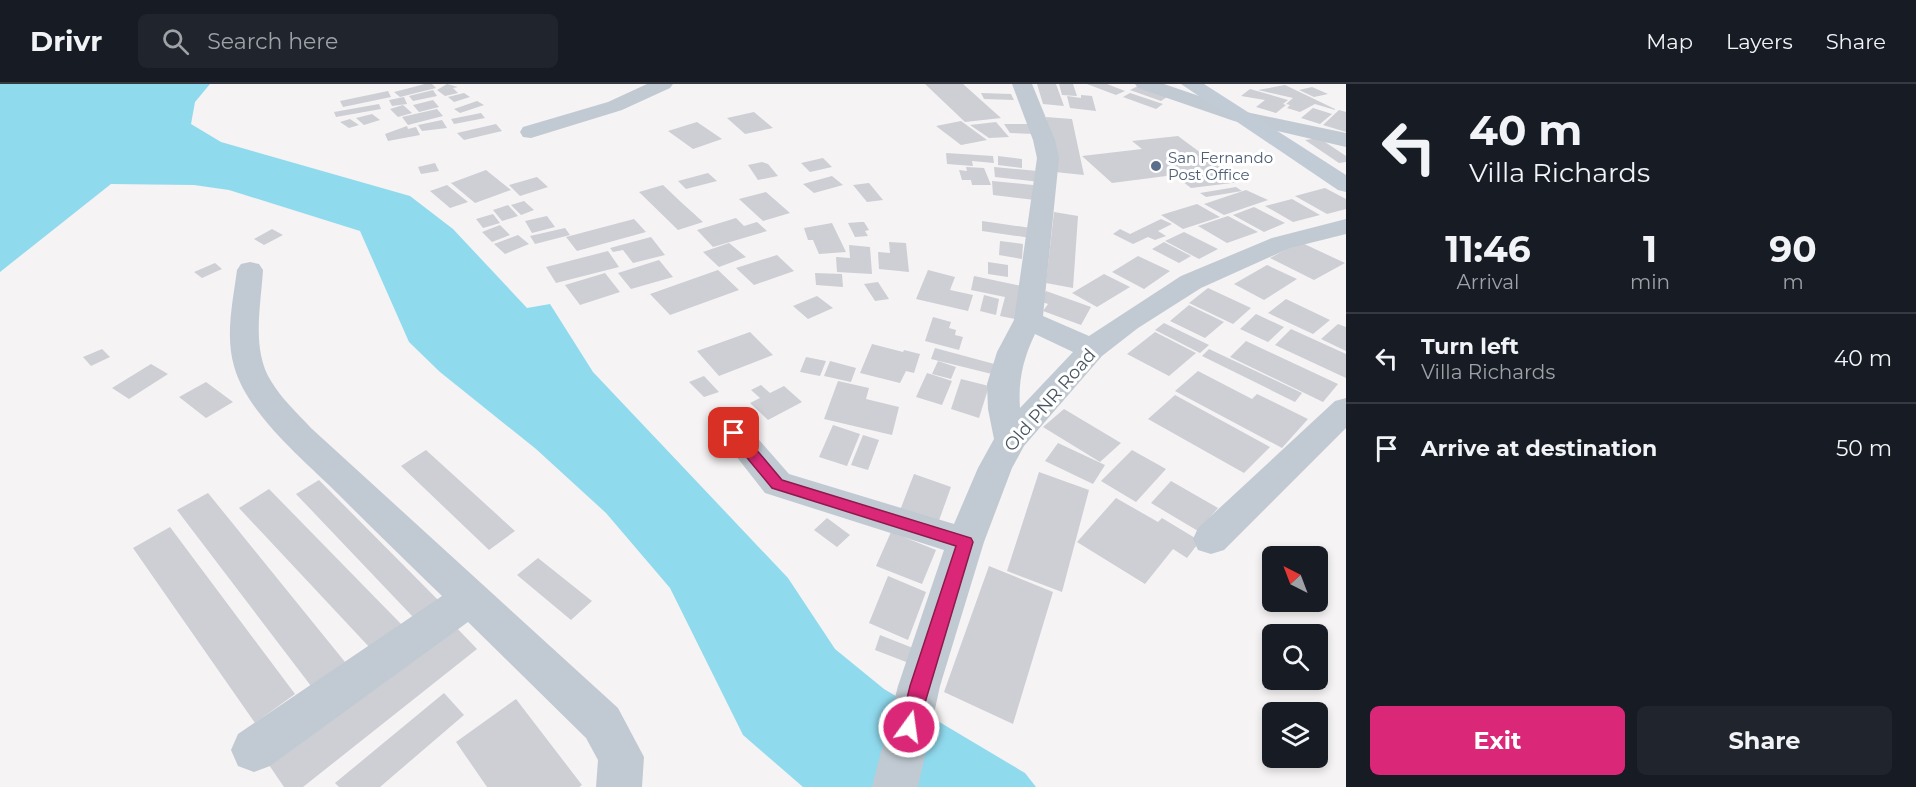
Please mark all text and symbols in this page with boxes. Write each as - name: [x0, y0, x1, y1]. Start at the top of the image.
- search box: [138, 14, 558, 68]
- text: Drivr: [30, 24, 102, 58]
- icon: search: [159, 25, 192, 58]
- text: Search here: [207, 28, 338, 55]
- text: Map: [1646, 29, 1693, 54]
- text: Layers: [1726, 29, 1793, 54]
- text: Share: [1826, 29, 1886, 54]
- text: 40 m: [1469, 104, 1582, 156]
- icon: left: [1370, 108, 1448, 186]
- place label: San Fernando Post Office: [1168, 148, 1273, 184]
- text: Villa Richards: [1469, 156, 1650, 189]
- marker: San Fernando Post Office: [1149, 159, 1163, 173]
- text: 11:46: [1445, 227, 1531, 271]
- text: 1: [1643, 227, 1657, 271]
- text: 90: [1769, 227, 1817, 271]
- text: Arrival: [1456, 270, 1520, 294]
- text: min: [1630, 270, 1670, 294]
- text: m: [1782, 270, 1804, 294]
- text: Turn left: [1421, 333, 1519, 360]
- icon: left: [1370, 342, 1403, 375]
- street label: Old PNR Road: [999, 344, 1101, 456]
- text: 40 m: [1834, 345, 1892, 372]
- text: Villa Richards: [1421, 360, 1555, 384]
- pin: [708, 407, 759, 458]
- icon: arrive: [717, 416, 750, 449]
- icon: arrive: [1370, 432, 1403, 465]
- text: Arrive at destination: [1421, 435, 1657, 462]
- text: 50 m: [1836, 435, 1892, 462]
- north arrow: [1262, 546, 1328, 612]
- map controls: [1262, 546, 1328, 768]
- button: search: [1262, 624, 1328, 690]
- position arrow: [877, 695, 941, 759]
- button: layers: [1262, 702, 1328, 768]
- button: Exit: [1370, 706, 1625, 775]
- button: Share: [1637, 706, 1892, 775]

